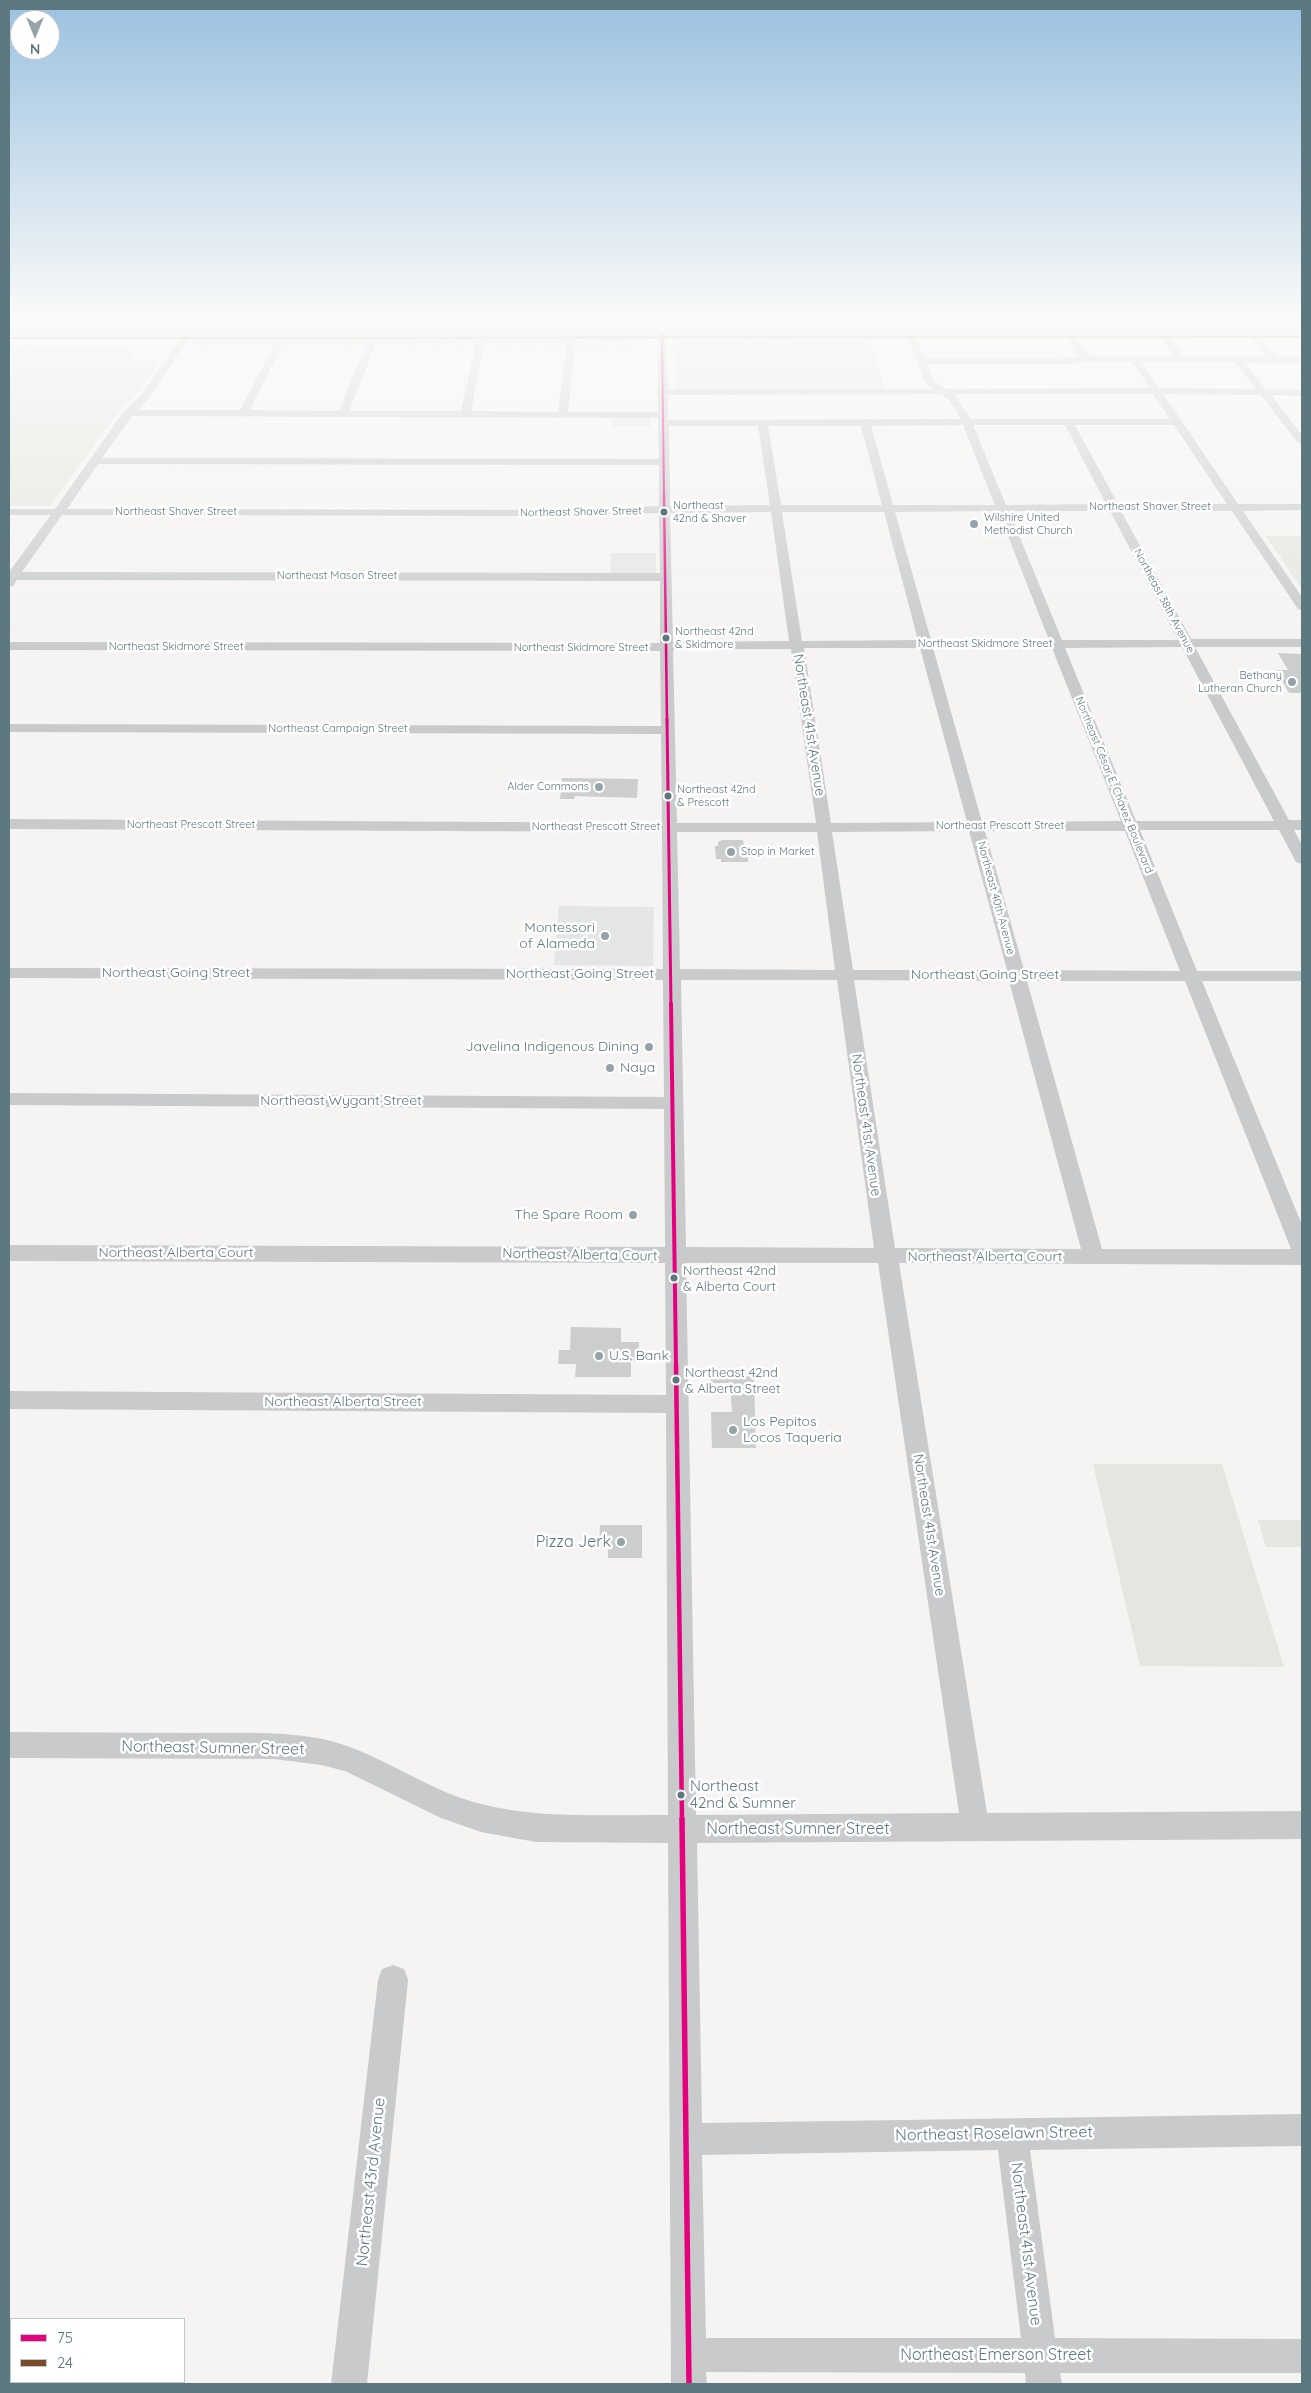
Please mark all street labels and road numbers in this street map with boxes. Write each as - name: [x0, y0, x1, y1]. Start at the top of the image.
- street label: Northeast Shaver Street: [1089, 500, 1211, 514]
- street label: Northeast Shaver Street: [520, 504, 642, 520]
- street label: Northeast Shaver Street: [115, 505, 237, 519]
- street label: Northeast 38th Avenue: [1131, 547, 1197, 655]
- street label: Northeast Mason Street: [277, 569, 397, 583]
- street label: Northeast Skidmore Street: [918, 637, 1052, 651]
- street label: Northeast Skidmore Street: [109, 640, 243, 654]
- street label: Northeast Skidmore Street: [514, 641, 648, 655]
- street label: Northeast 41st Avenue: [789, 653, 829, 797]
- street label: Northeast César E. Chávez Boulevard: [1072, 695, 1156, 875]
- street label: Northeast Campaign Street: [268, 722, 408, 736]
- street label: Northeast Prescott Street: [127, 818, 255, 832]
- street label: Northeast Prescott Street: [936, 819, 1064, 833]
- street label: Northeast Prescott Street: [532, 820, 660, 834]
- street label: Northeast 40th Avenue: [975, 840, 1017, 956]
- street label: Northeast Going Street: [102, 965, 250, 981]
- street label: Northeast Going Street: [506, 966, 654, 982]
- street label: Northeast Going Street: [911, 967, 1059, 983]
- street label: Northeast 41st Avenue: [848, 1053, 884, 1197]
- street label: Northeast Wygant Street: [260, 1093, 422, 1109]
- street label: Northeast Alberta Court: [98, 1245, 254, 1261]
- street label: Northeast Alberta Court: [502, 1245, 658, 1265]
- street label: Northeast Alberta Court: [907, 1249, 1063, 1265]
- street label: Northeast Alberta Street: [264, 1394, 422, 1410]
- street label: Northeast 41st Avenue: [909, 1453, 949, 1597]
- street label: Northeast Sumner Street: [121, 1737, 305, 1759]
- street label: Northeast Sumner Street: [706, 1819, 890, 1839]
- street label: Northeast 43rd Avenue: [353, 2097, 389, 2267]
- street label: Northeast Roselawn Street: [895, 2123, 1093, 2145]
- street label: Northeast 41st Avenue: [1006, 2161, 1046, 2327]
- street label: Northeast Emerson Street: [900, 2345, 1092, 2365]

